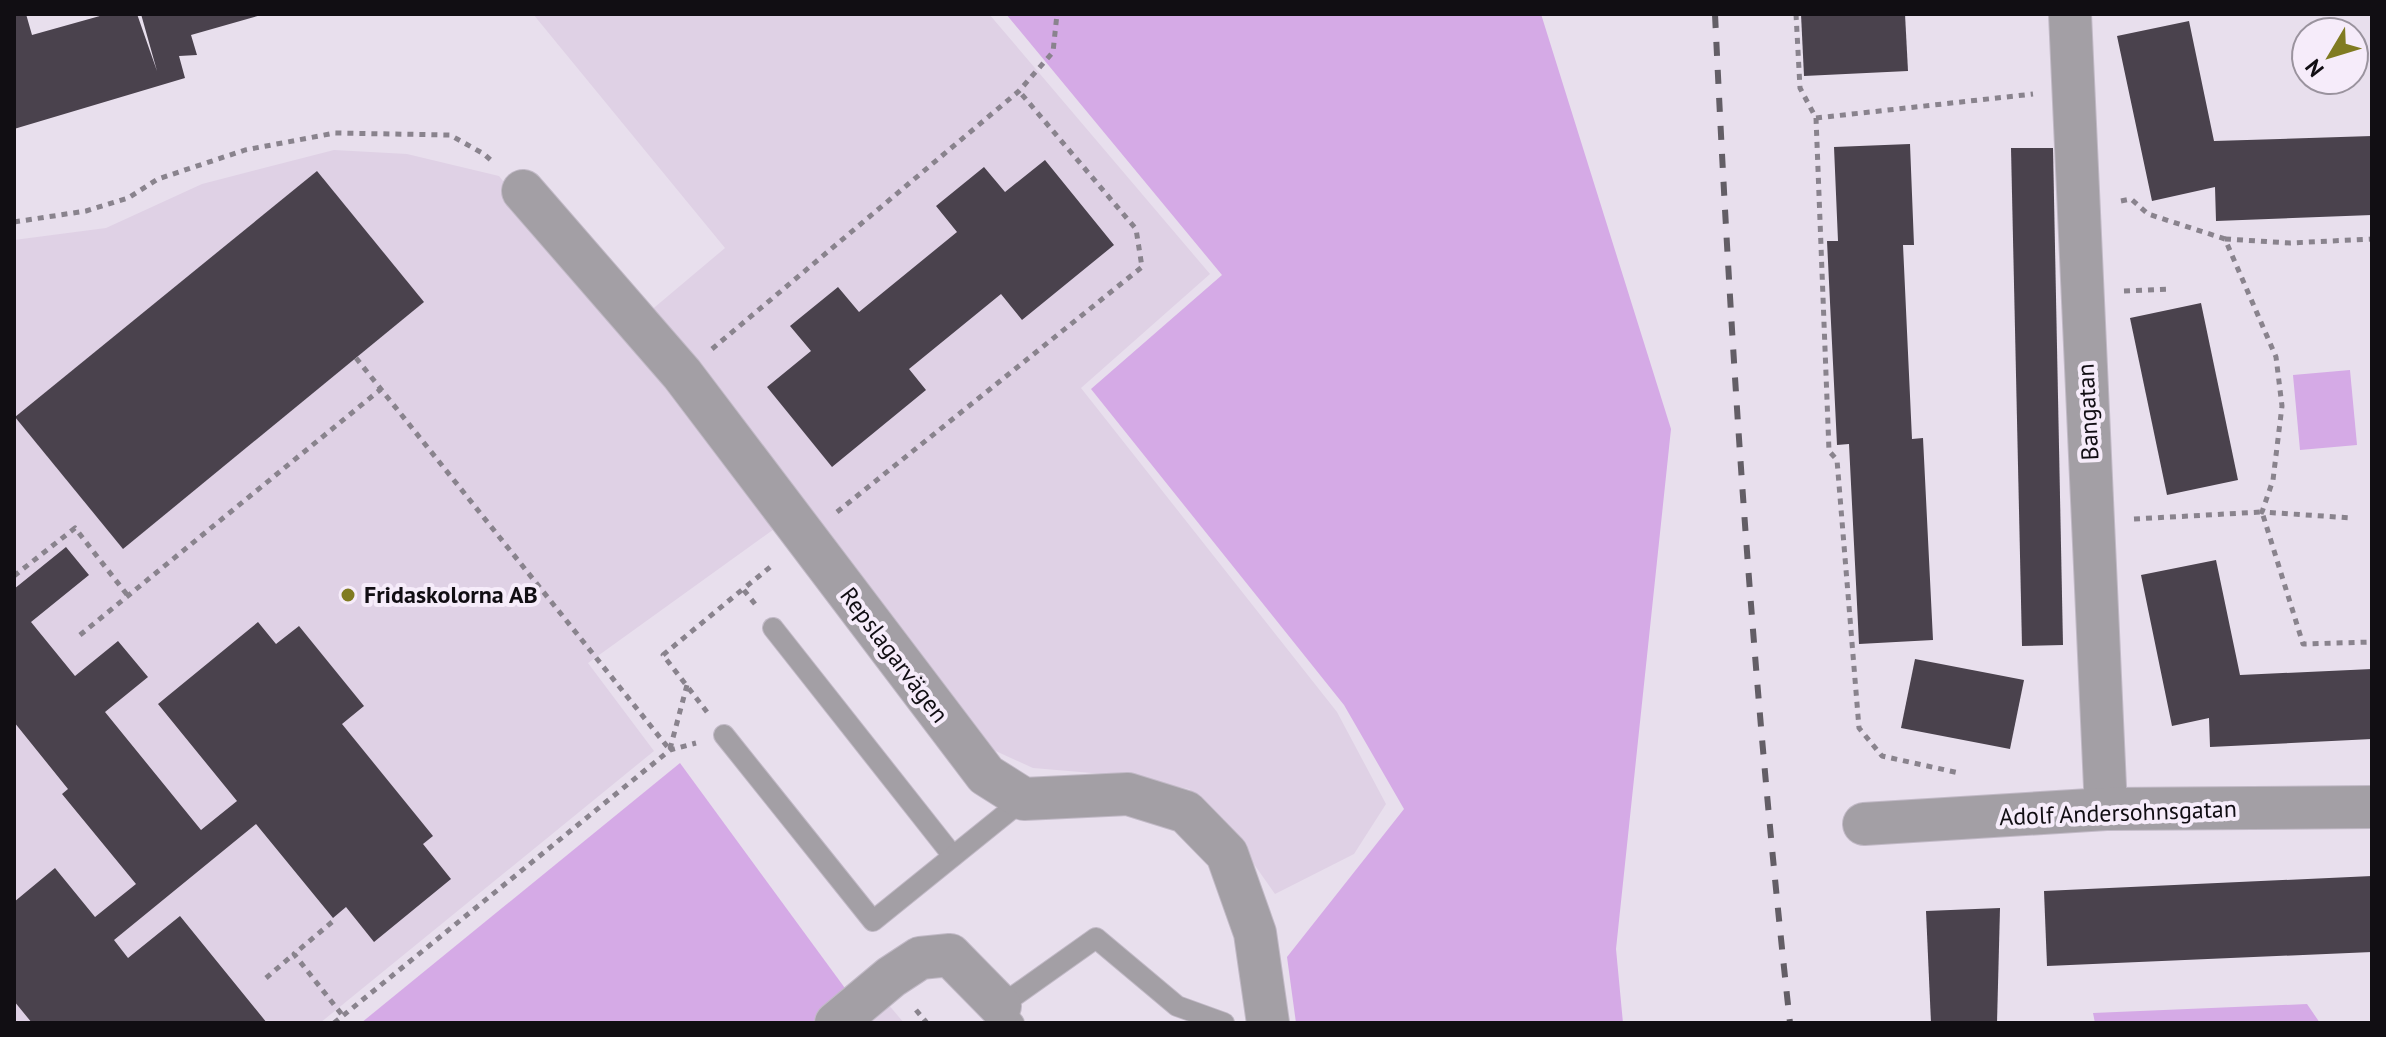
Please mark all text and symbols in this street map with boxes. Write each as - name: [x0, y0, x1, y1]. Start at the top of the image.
- north arrow: [2290, 16, 2370, 96]
- text: N: [2299, 54, 2330, 83]
- street label: Bangatan: [2069, 363, 2106, 461]
- place label: Fridaskolorna AB: [364, 579, 538, 610]
- street label: Repslagarvägen: [833, 581, 956, 729]
- marker: Fridaskolorna AB: [339, 586, 357, 604]
- street label: Adolf Andersohnsgatan: [1999, 793, 2237, 832]

